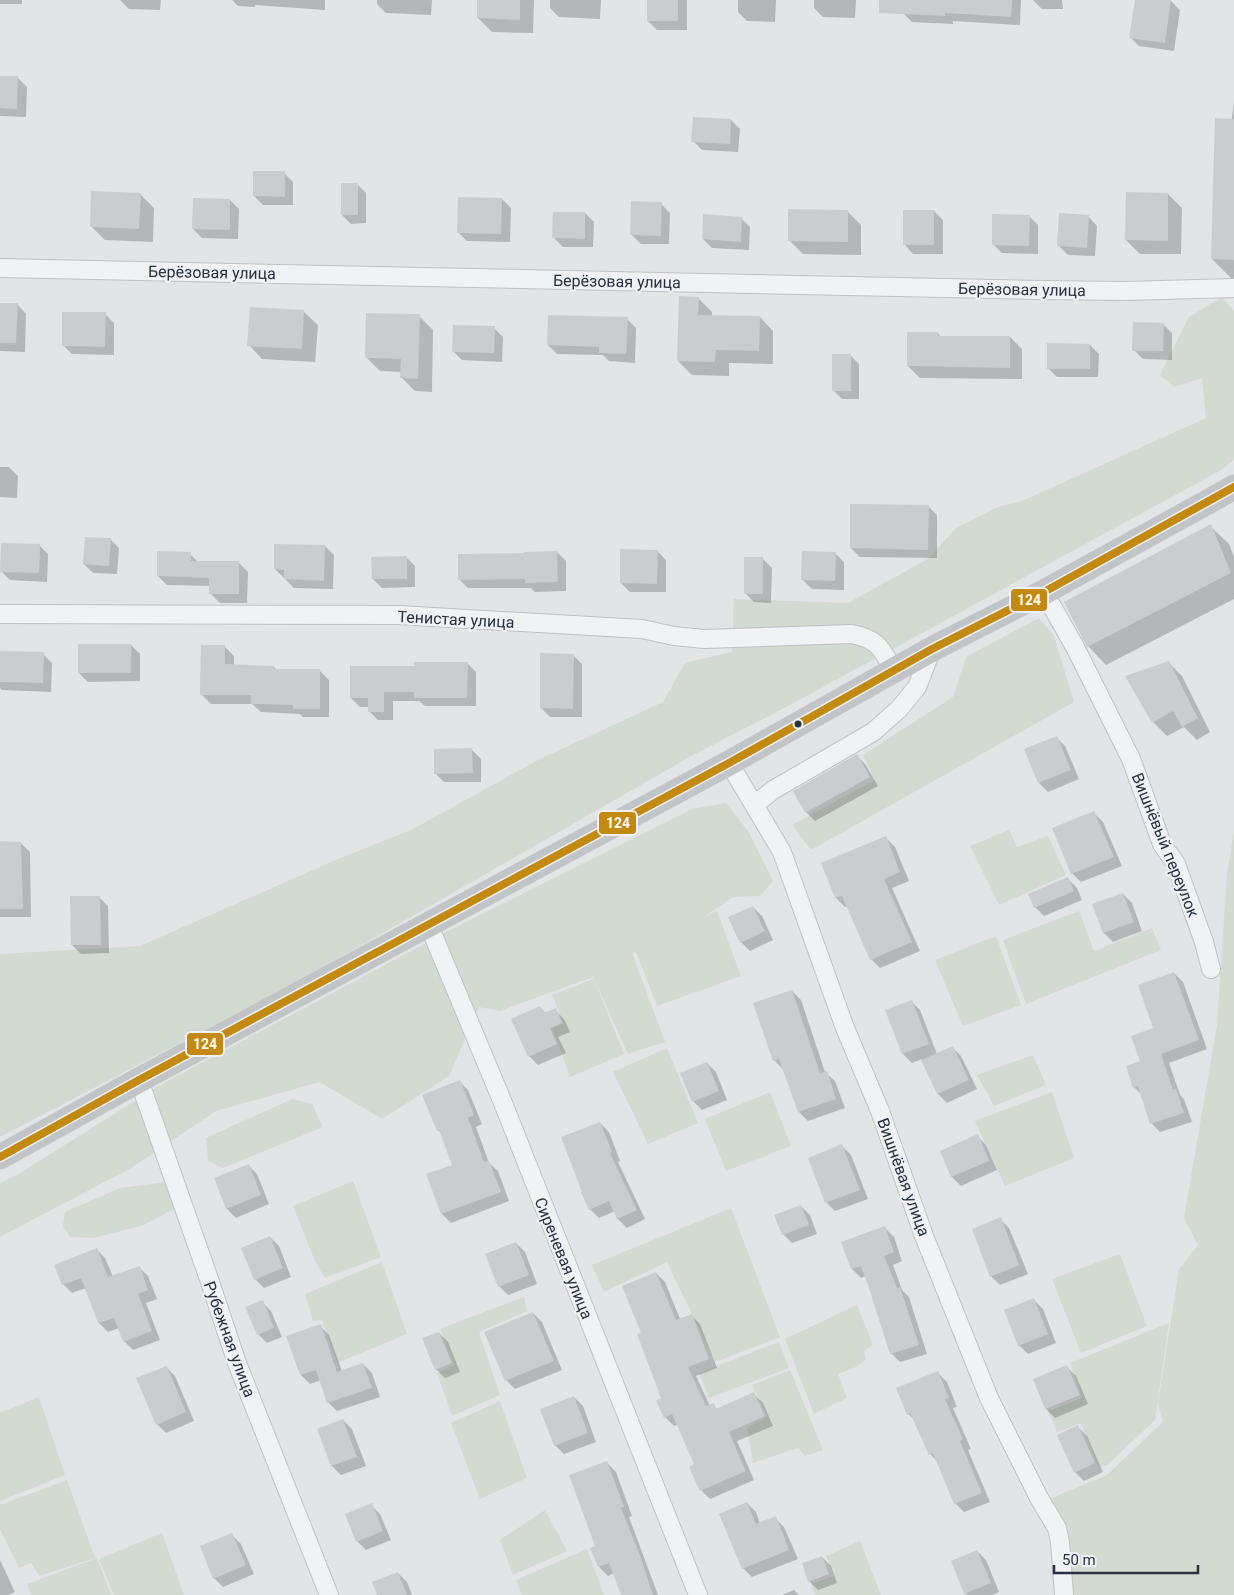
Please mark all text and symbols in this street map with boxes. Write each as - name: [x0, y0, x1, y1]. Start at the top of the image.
- street label: Берёзовая улица: [148, 262, 276, 283]
- street label: Берёзовая улица: [553, 271, 681, 292]
- street label: Берёзовая улица: [958, 279, 1086, 300]
- line badge: 124: [1010, 588, 1048, 612]
- text: 124: [1017, 592, 1041, 608]
- street label: Тенистая улица: [397, 607, 515, 632]
- unlabelled marker: [793, 719, 803, 729]
- street label: Вишнёвый переулок: [1128, 770, 1203, 920]
- line badge: 124: [598, 811, 637, 835]
- text: 124: [606, 815, 630, 831]
- line badge: 124: [186, 1032, 224, 1056]
- text: 124: [193, 1036, 217, 1052]
- street label: Вишнёвая улица: [873, 1115, 934, 1239]
- street label: Сиреневая улица: [530, 1195, 597, 1322]
- street label: Рубежная улица: [200, 1279, 259, 1400]
- scale bar: [1054, 1542, 1198, 1574]
- text: 50 m: [1062, 1551, 1096, 1569]

